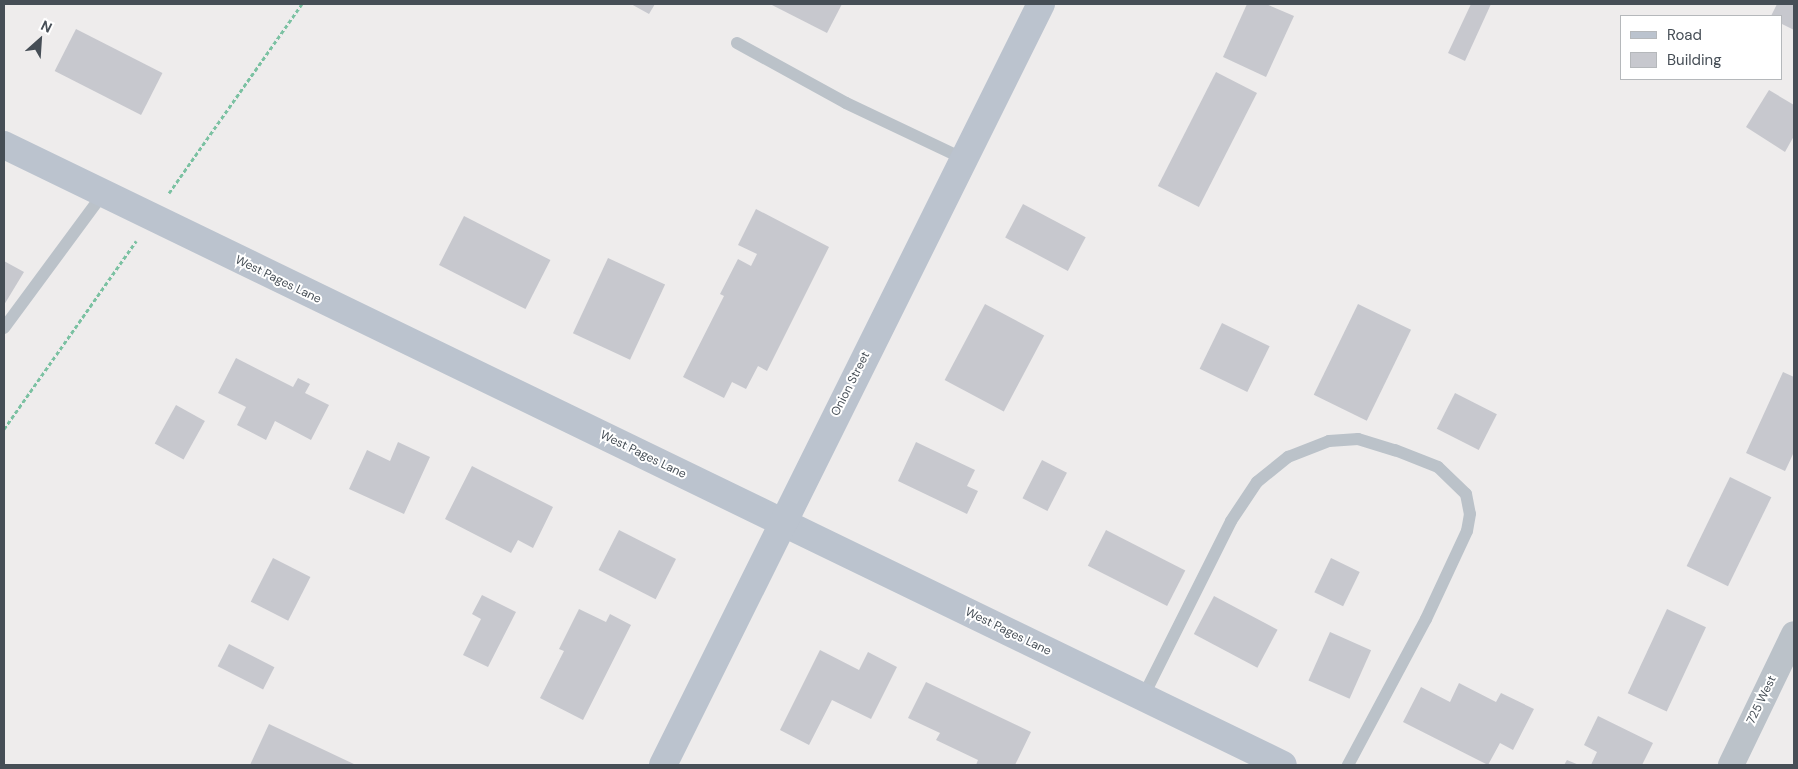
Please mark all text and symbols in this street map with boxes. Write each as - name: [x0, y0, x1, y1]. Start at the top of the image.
- north arrow: [15, 15, 65, 65]
- legend: [1620, 15, 1783, 80]
- text: N: [38, 16, 55, 37]
- text: Road: [1667, 25, 1702, 45]
- text: Building: [1667, 50, 1722, 70]
- street label: West Pages Lane: [233, 253, 323, 307]
- street label: Onion Street: [829, 349, 873, 419]
- street label: West Pages Lane: [598, 428, 688, 482]
- street label: West Pages Lane: [963, 605, 1053, 659]
- street label: 725 West: [1744, 674, 1780, 726]

